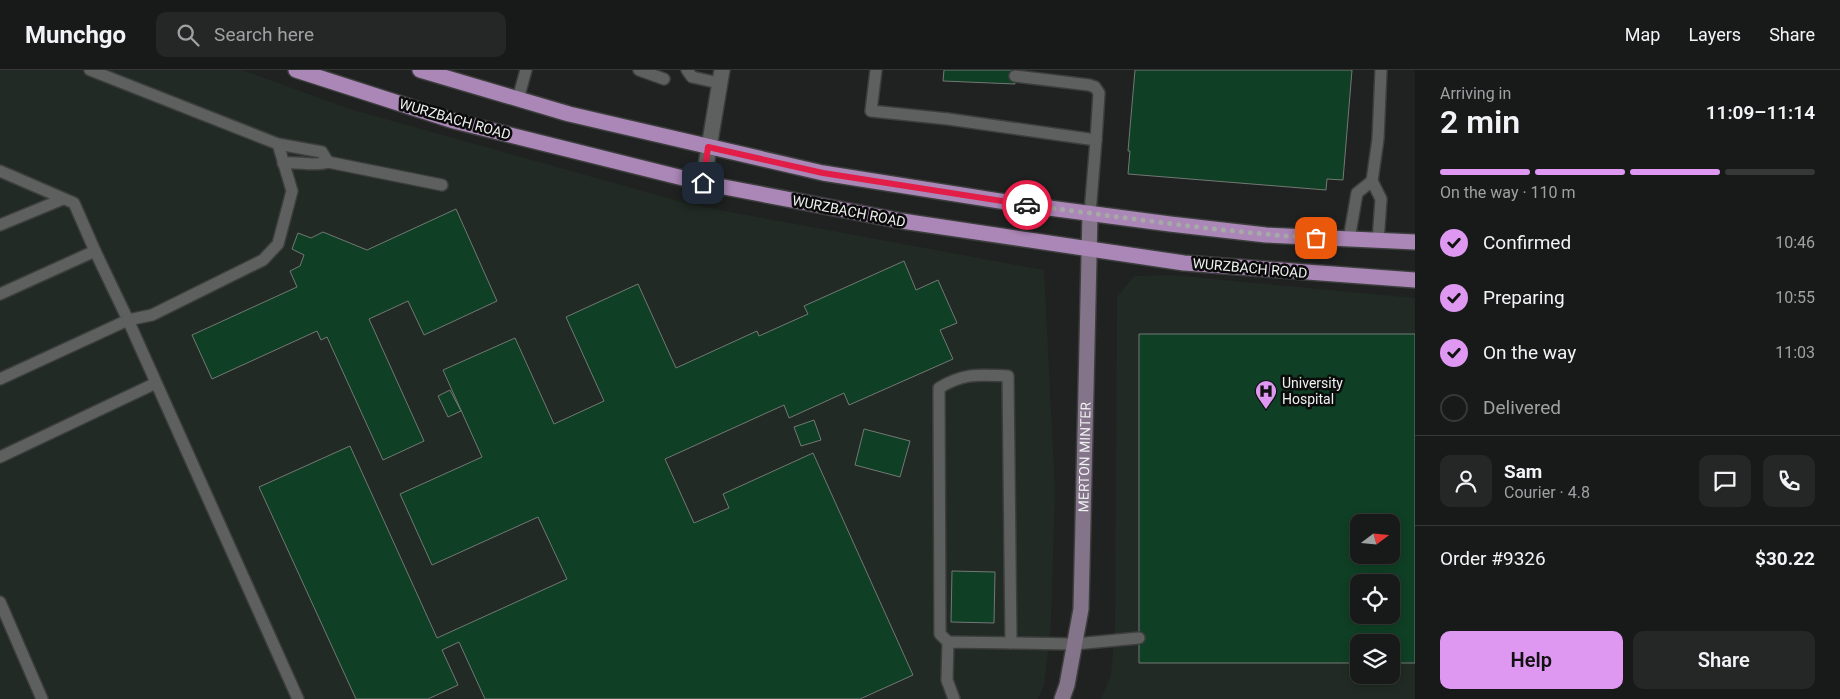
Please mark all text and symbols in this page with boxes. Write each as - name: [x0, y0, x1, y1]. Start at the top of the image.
- search box: [156, 12, 506, 57]
- text: Munchgo: [25, 21, 126, 49]
- icon: search: [174, 21, 202, 49]
- text: Search here: [214, 23, 314, 46]
- text: Map: [1625, 24, 1660, 45]
- text: Layers: [1688, 24, 1741, 45]
- text: Share: [1769, 24, 1815, 45]
- text: Arriving in: [1440, 84, 1511, 103]
- street label: WURZBACH ROAD: [397, 95, 513, 143]
- text: 11:09–11:14: [1706, 101, 1815, 124]
- text: 2 min: [1440, 103, 1520, 141]
- pin: [682, 162, 724, 204]
- icon: home: [689, 169, 717, 197]
- courier: [1002, 180, 1052, 230]
- text: On the way · 110 m: [1440, 183, 1576, 202]
- icon: car: [1013, 191, 1041, 219]
- street label: WURZBACH ROAD: [791, 192, 907, 230]
- pin: [1295, 217, 1337, 259]
- icon: bag: [1302, 224, 1330, 252]
- icon: check: [1440, 229, 1468, 257]
- text: Confirmed: [1483, 231, 1571, 254]
- text: 10:46: [1775, 233, 1815, 252]
- street label: WURZBACH ROAD: [1192, 255, 1308, 281]
- icon: check: [1440, 284, 1468, 312]
- text: Preparing: [1483, 286, 1565, 309]
- text: 10:55: [1775, 288, 1815, 307]
- icon: check: [1440, 339, 1468, 367]
- text: On the way: [1483, 341, 1576, 364]
- text: 11:03: [1775, 343, 1815, 362]
- place label: University Hospital: [1282, 375, 1343, 407]
- hospital icon: University Hospital: [1254, 379, 1278, 410]
- text: Delivered: [1483, 396, 1561, 419]
- street label: MERTON MINTER: [1075, 401, 1094, 513]
- button: person: [1440, 455, 1492, 507]
- button: chat: [1699, 455, 1751, 507]
- button: phone: [1763, 455, 1815, 507]
- text: Sam: [1504, 460, 1542, 483]
- text: Courier · 4.8: [1504, 483, 1590, 502]
- north arrow: [1350, 514, 1400, 564]
- map controls: [1350, 514, 1400, 684]
- text: Order #9326: [1440, 547, 1546, 570]
- text: $30.22: [1755, 547, 1815, 570]
- button: locate: [1350, 574, 1400, 624]
- button: Help: [1440, 631, 1623, 689]
- button: Share: [1633, 631, 1815, 689]
- button: layers: [1350, 634, 1400, 684]

